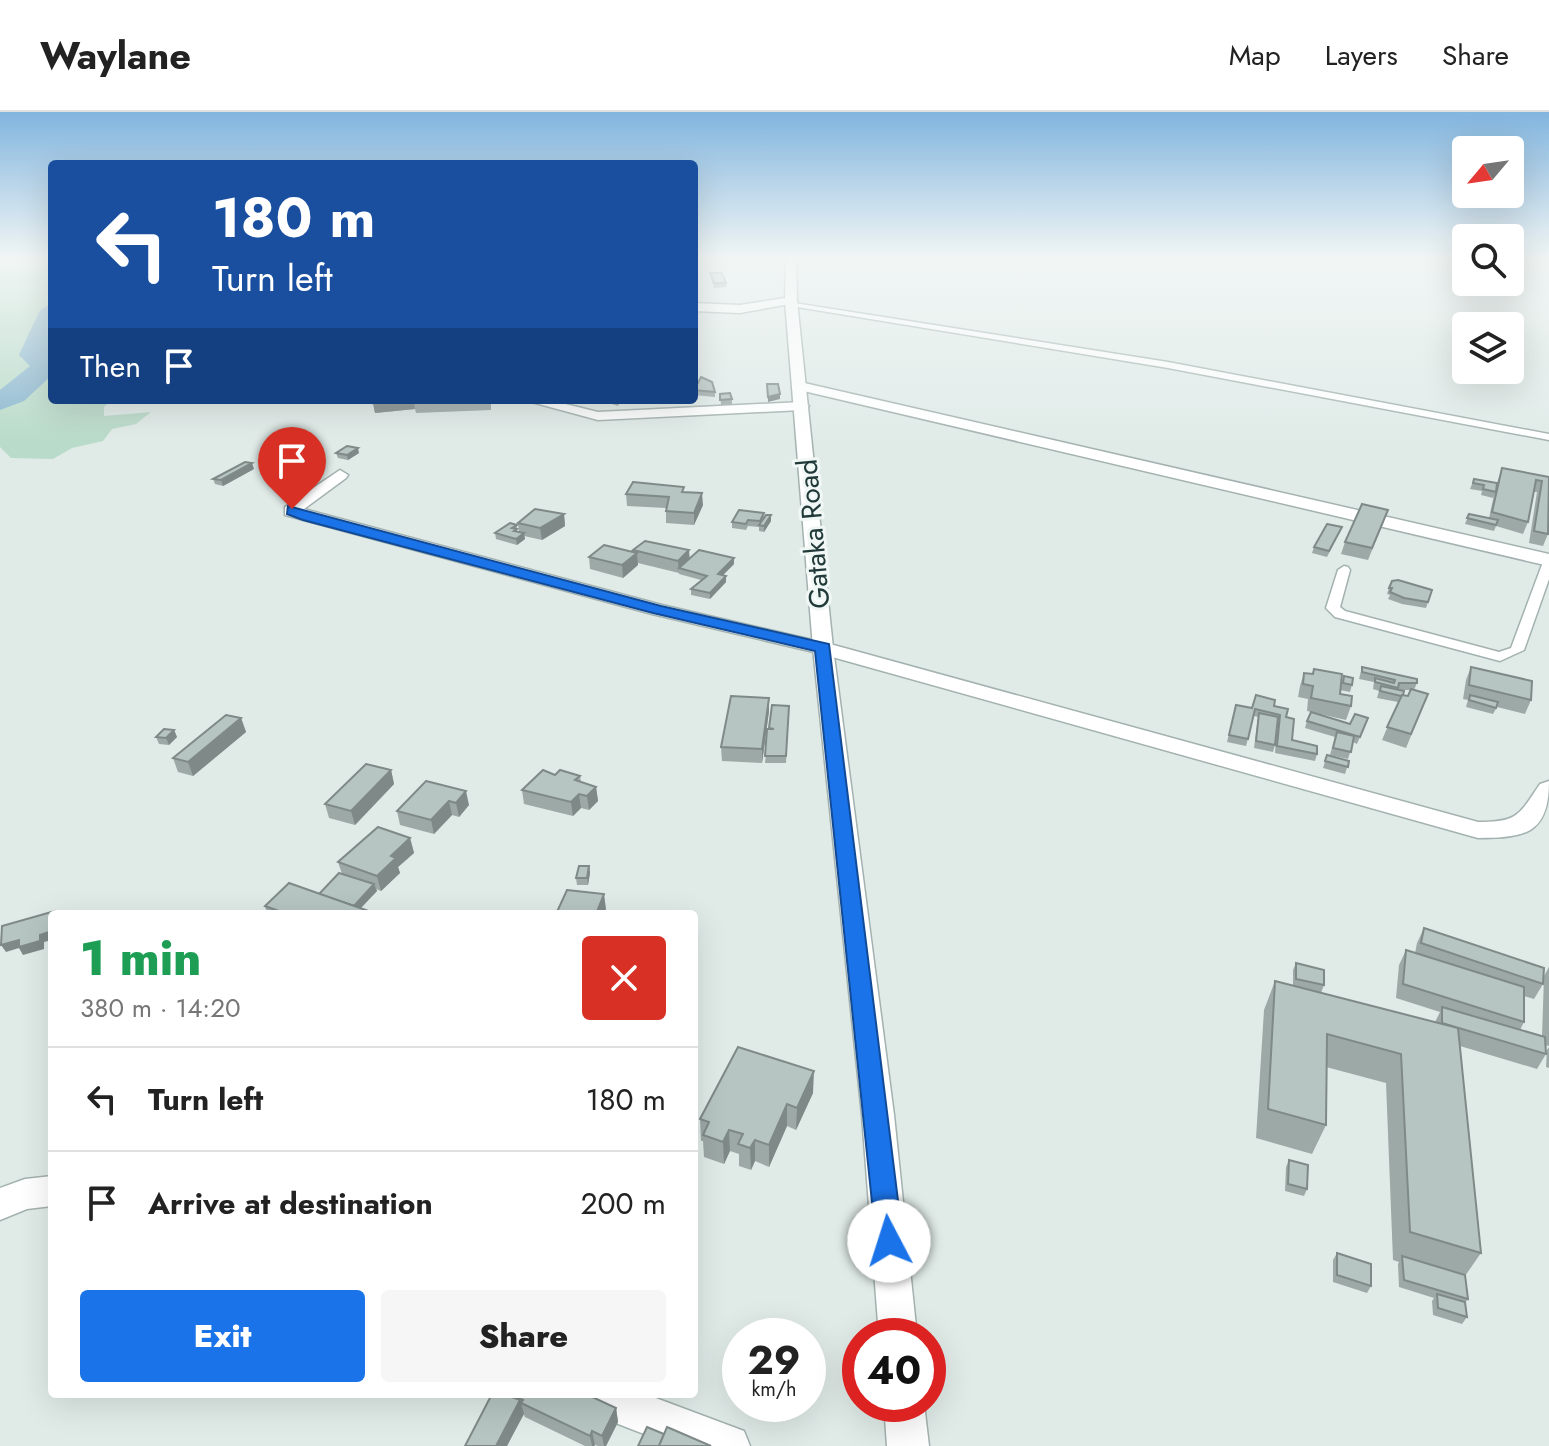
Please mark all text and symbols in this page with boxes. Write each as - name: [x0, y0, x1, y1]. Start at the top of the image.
- text: Waylane: [40, 28, 191, 83]
- text: Map: [1229, 35, 1281, 76]
- text: Layers: [1325, 35, 1398, 76]
- text: Share: [1442, 35, 1509, 76]
- north arrow: [1452, 136, 1524, 208]
- map controls: [1452, 136, 1524, 384]
- text: 180 m: [212, 177, 375, 258]
- icon: left: [80, 192, 184, 296]
- button: search: [1452, 224, 1524, 296]
- text: Turn left: [212, 252, 333, 304]
- button: layers: [1452, 312, 1524, 384]
- icon: arrive: [157, 344, 201, 388]
- text: Then: [80, 345, 141, 388]
- pin: [258, 427, 326, 509]
- icon: arrive: [270, 439, 314, 483]
- street label: Gataka Road: [787, 457, 840, 610]
- text: 1 min: [80, 924, 201, 993]
- button: close: [582, 936, 666, 1020]
- text: 380 m · 14:20: [80, 989, 241, 1027]
- icon: left: [80, 1077, 124, 1121]
- text: Turn left: [148, 1078, 263, 1121]
- text: 180 m: [586, 1078, 666, 1121]
- icon: arrive: [80, 1181, 124, 1225]
- text: Arrive at destination: [148, 1182, 433, 1225]
- text: 200 m: [581, 1182, 666, 1225]
- position arrow: [847, 1199, 931, 1283]
- button: Exit: [80, 1290, 365, 1382]
- button: Share: [381, 1290, 666, 1382]
- speed limit sign: 40: [842, 1318, 946, 1422]
- text: 29: [748, 1331, 801, 1389]
- text: km/h: [751, 1375, 797, 1404]

